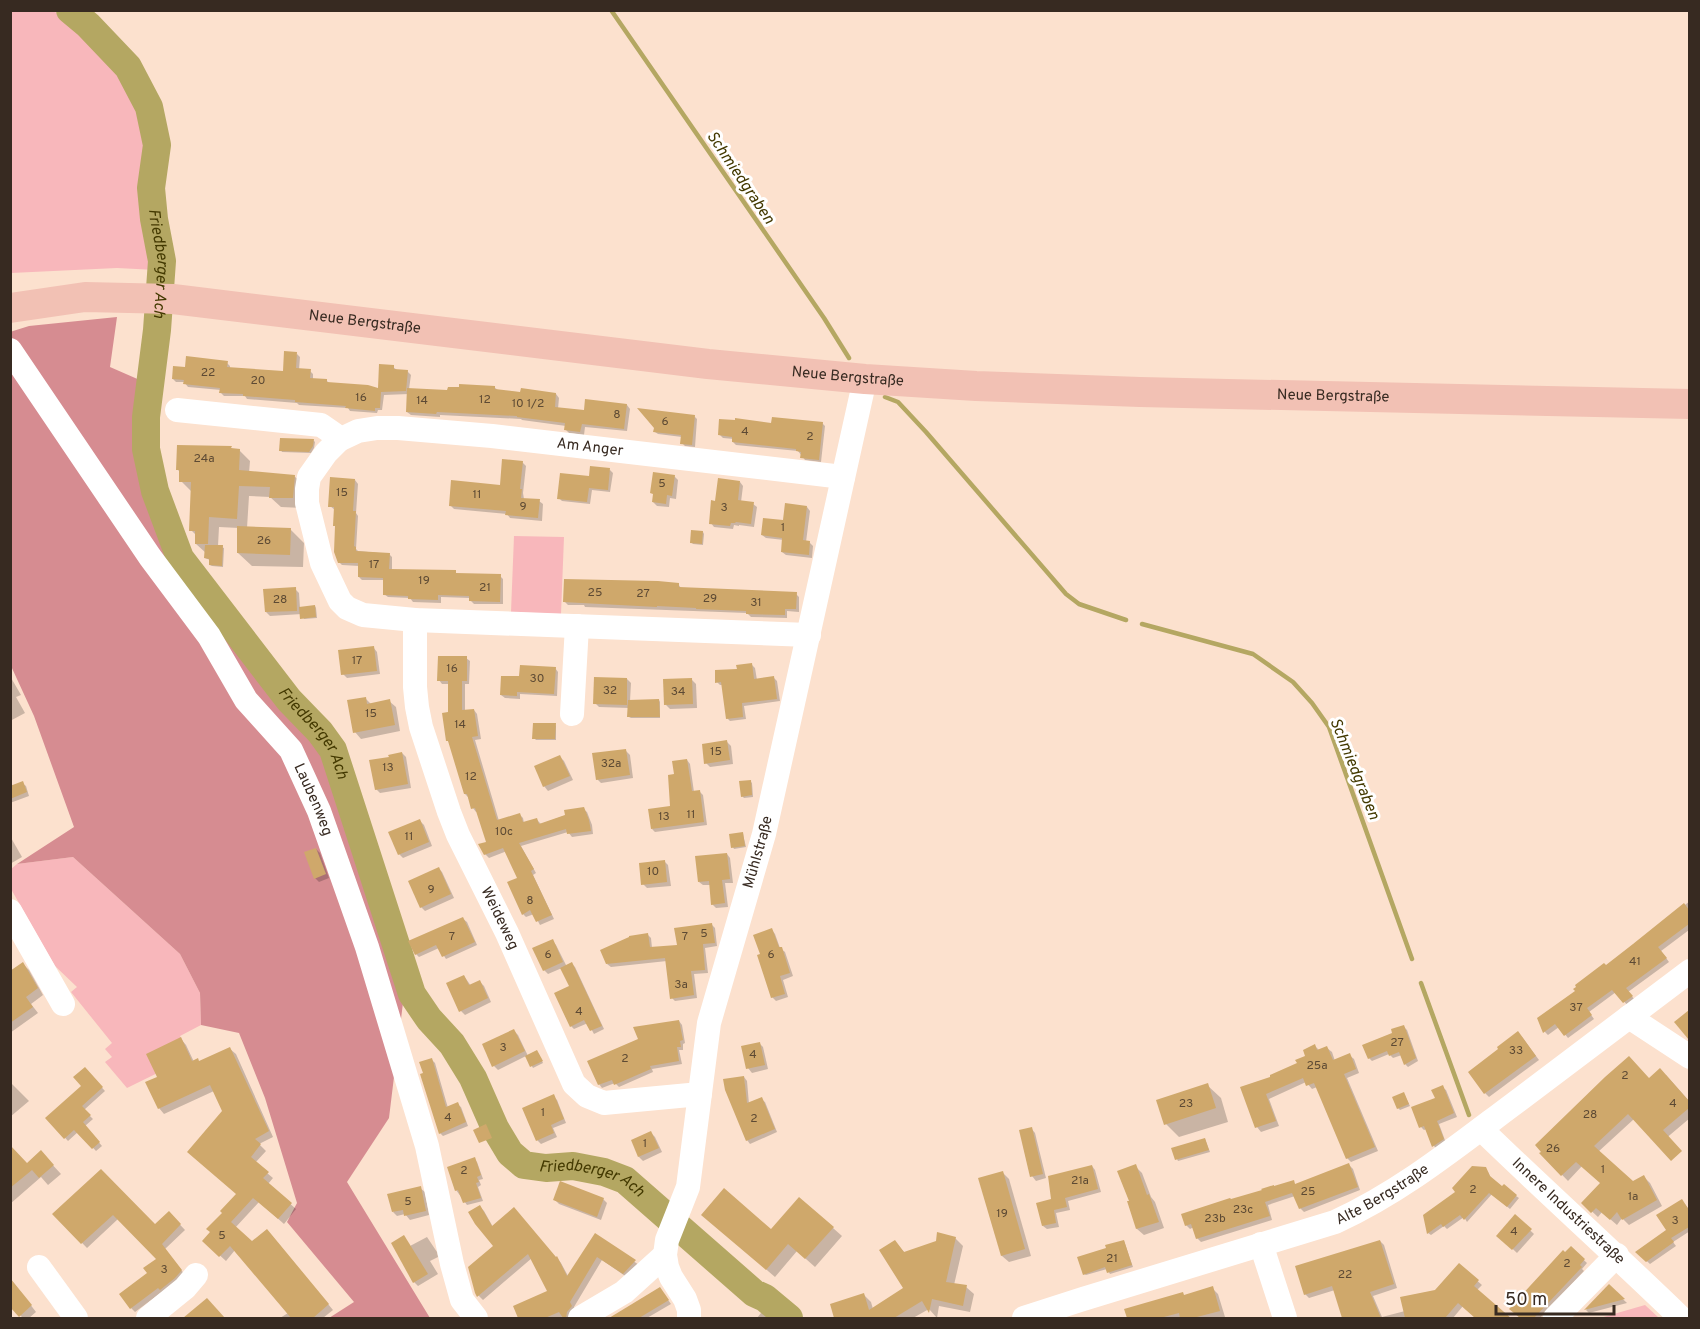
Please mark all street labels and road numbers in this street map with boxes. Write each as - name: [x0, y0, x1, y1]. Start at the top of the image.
- street label: Neue Bergstraße: [308, 306, 422, 339]
- street label: Neue Bergstraße: [791, 363, 904, 391]
- street label: Neue Bergstraße: [1277, 385, 1390, 407]
- street label: Am Anger: [556, 434, 625, 461]
- street label: Laubenweg: [289, 760, 337, 839]
- street label: Mühlstraße: [739, 814, 777, 891]
- street label: Weideweg: [476, 884, 523, 953]
- street label: Innere Industriestraße: [1508, 1154, 1629, 1269]
- street label: Alte Bergstraße: [1333, 1160, 1433, 1230]

